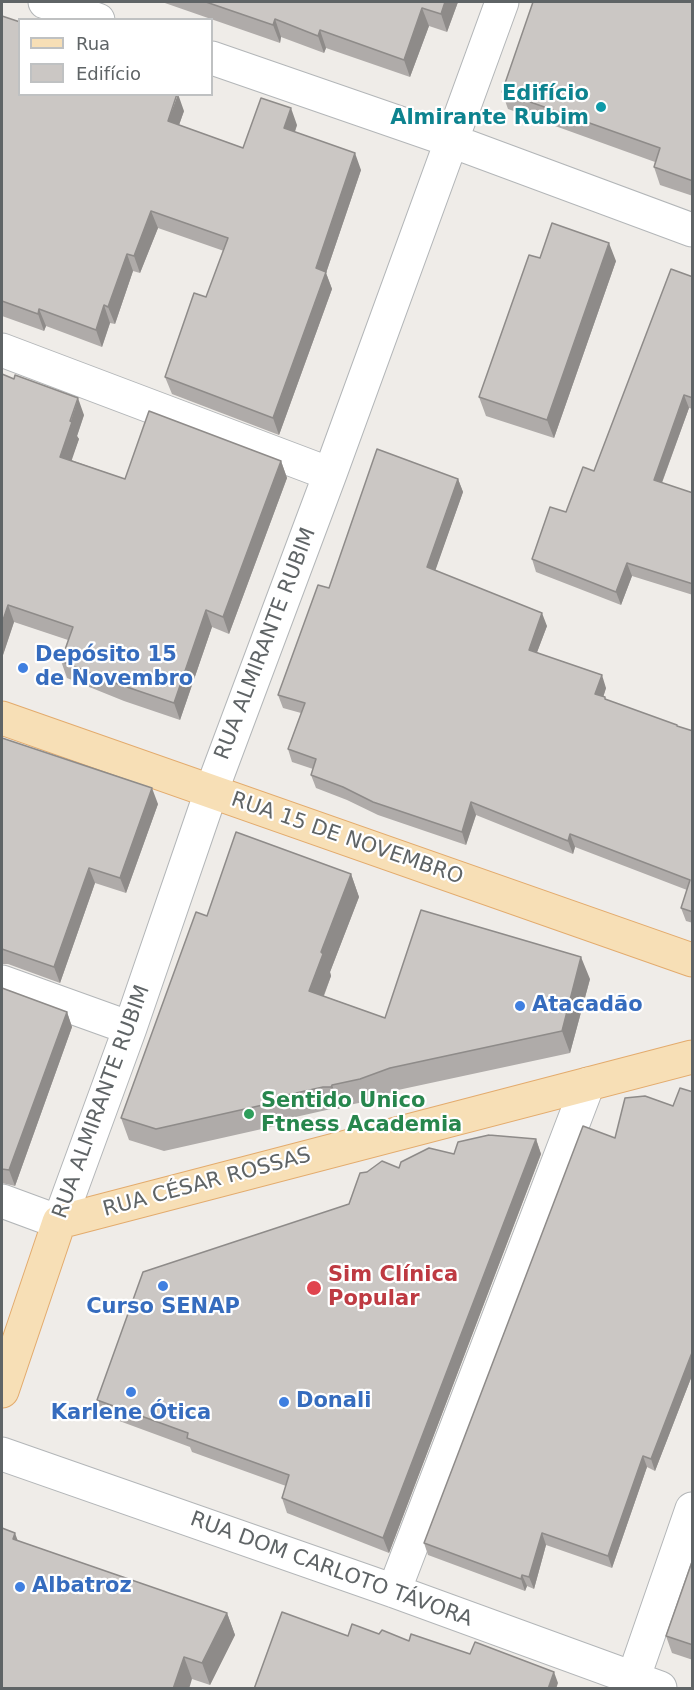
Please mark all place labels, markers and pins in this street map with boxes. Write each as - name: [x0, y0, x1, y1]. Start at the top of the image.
- place label: Edifício Almirante Rubim: [390, 82, 589, 132]
- marker: Edifício Almirante Rubim: [594, 100, 608, 114]
- place label: Depósito 15 de Novembro: [35, 643, 193, 693]
- marker: Depósito 15 de Novembro: [16, 661, 30, 675]
- place label: Atacadão: [532, 993, 643, 1019]
- marker: Atacadão: [513, 999, 527, 1013]
- place label: Sentido Unico Ftness Academia: [261, 1089, 462, 1139]
- marker: Sentido Unico Ftness Academia: [242, 1107, 256, 1121]
- place label: Sim Clínica Popular: [328, 1263, 458, 1313]
- marker: Curso SENAP: [156, 1279, 170, 1293]
- marker: Sim Clínica Popular: [305, 1279, 323, 1297]
- place label: Curso SENAP: [86, 1295, 240, 1321]
- marker: Karlene Ótica: [124, 1385, 138, 1399]
- place label: Donali: [296, 1389, 371, 1415]
- marker: Donali: [277, 1395, 291, 1409]
- place label: Karlene Ótica: [51, 1401, 211, 1427]
- place label: Albatroz: [32, 1574, 132, 1600]
- marker: Albatroz: [13, 1580, 27, 1594]

